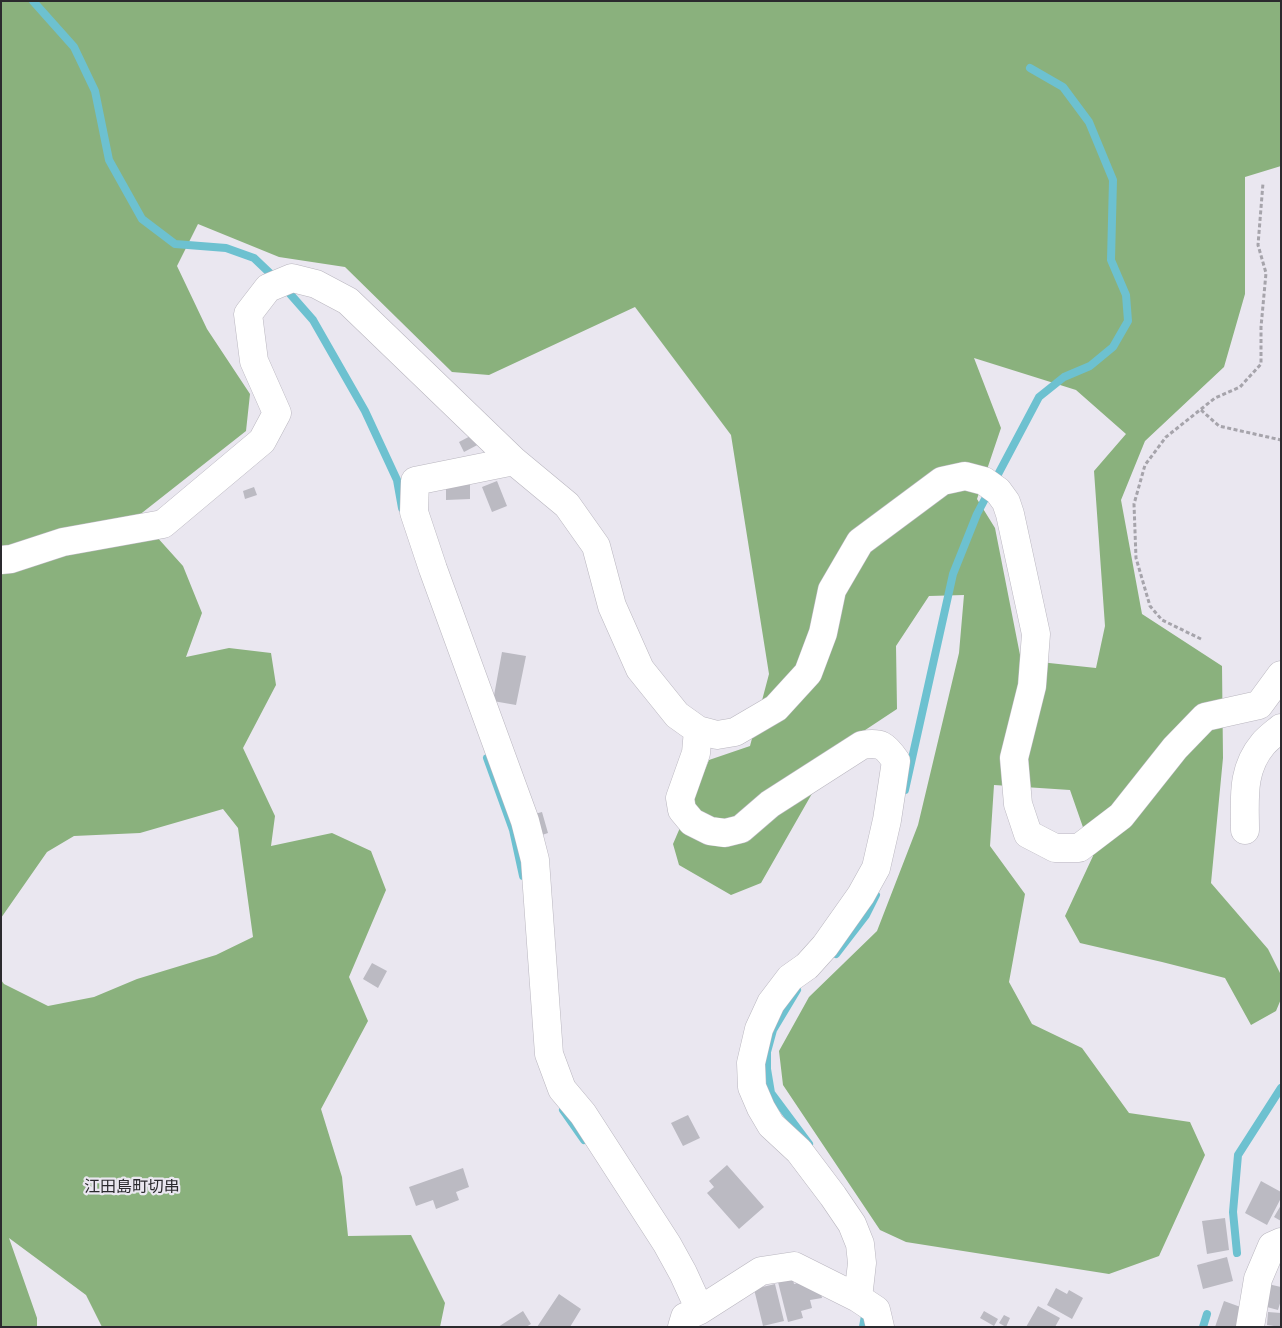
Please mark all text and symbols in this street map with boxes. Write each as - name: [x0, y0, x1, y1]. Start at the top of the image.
- district label: 江田島町切串: [84, 1177, 180, 1197]

